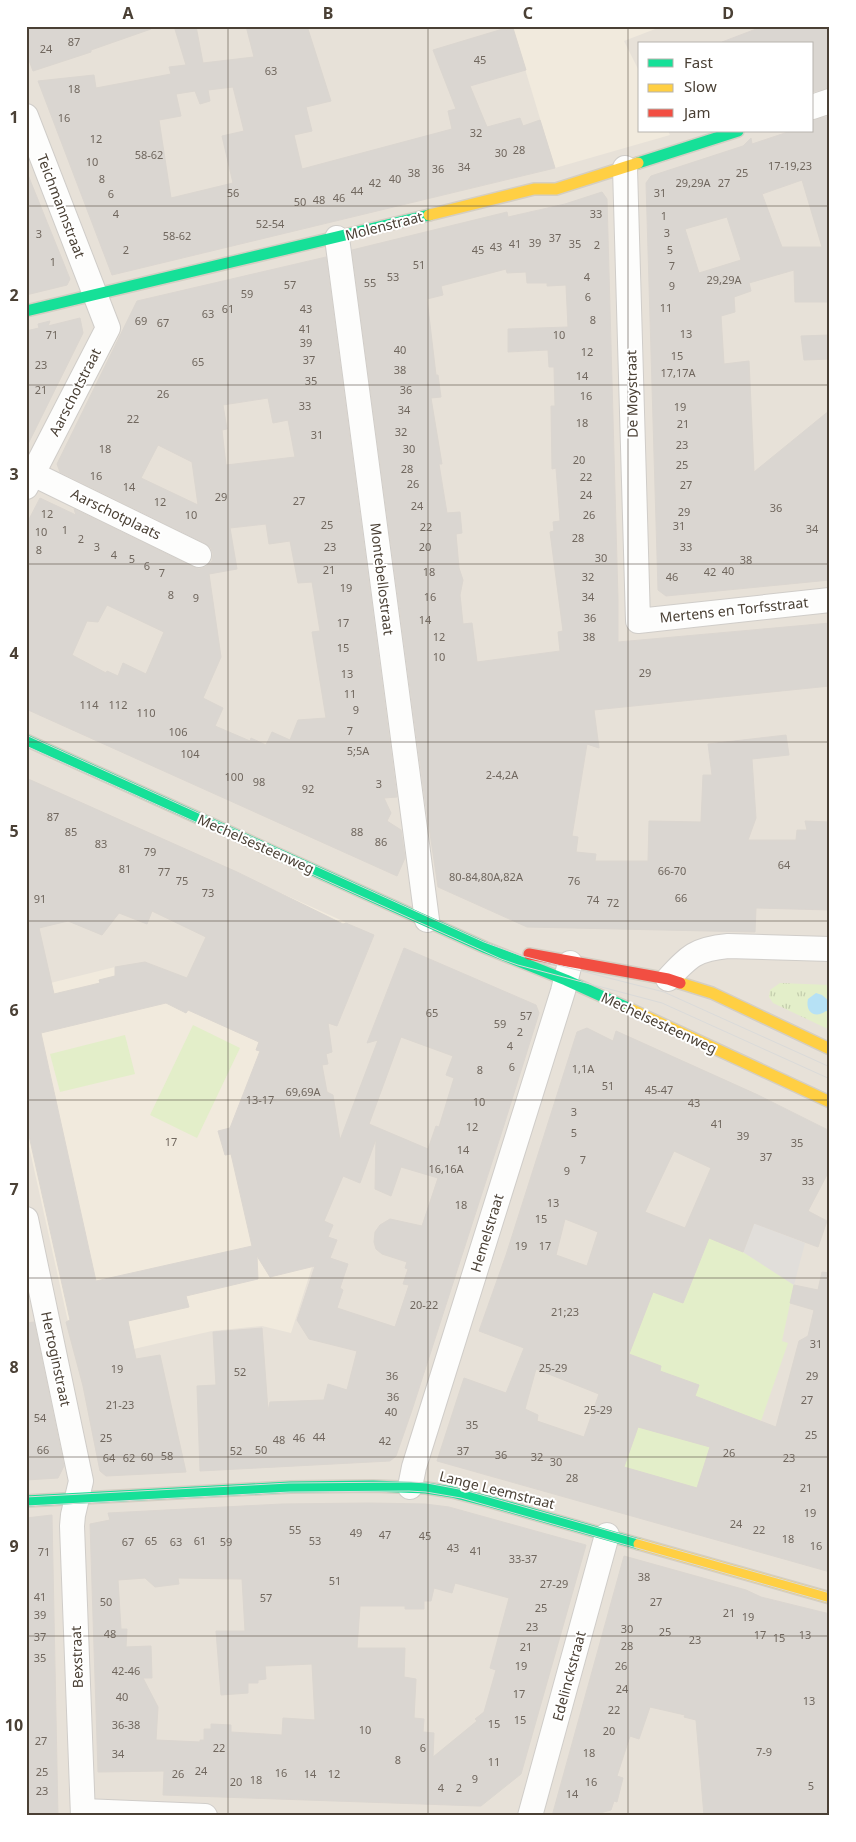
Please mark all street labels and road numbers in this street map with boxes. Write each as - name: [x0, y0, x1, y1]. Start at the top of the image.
- street label: Teichmannstraat: [33, 151, 90, 261]
- street label: Molenstraat: [343, 207, 425, 244]
- street label: Aarschotstraat: [44, 345, 105, 439]
- street label: De Moystraat: [621, 350, 642, 438]
- street label: Aarschotplaats: [68, 484, 165, 544]
- street label: Montebellostraat: [366, 522, 399, 636]
- street label: Mertens en Torfsstraat: [659, 592, 809, 627]
- street label: Mechelsesteenweg: [195, 809, 318, 878]
- street label: Mechelsesteenweg: [598, 987, 720, 1058]
- street label: Hemelstraat: [466, 1191, 507, 1274]
- street label: Hertoginstraat: [37, 1310, 76, 1408]
- street label: Lange Leemstraat: [437, 1466, 557, 1513]
- street label: Bexstraat: [66, 1626, 87, 1688]
- street label: Edelinckstraat: [547, 1629, 590, 1723]

